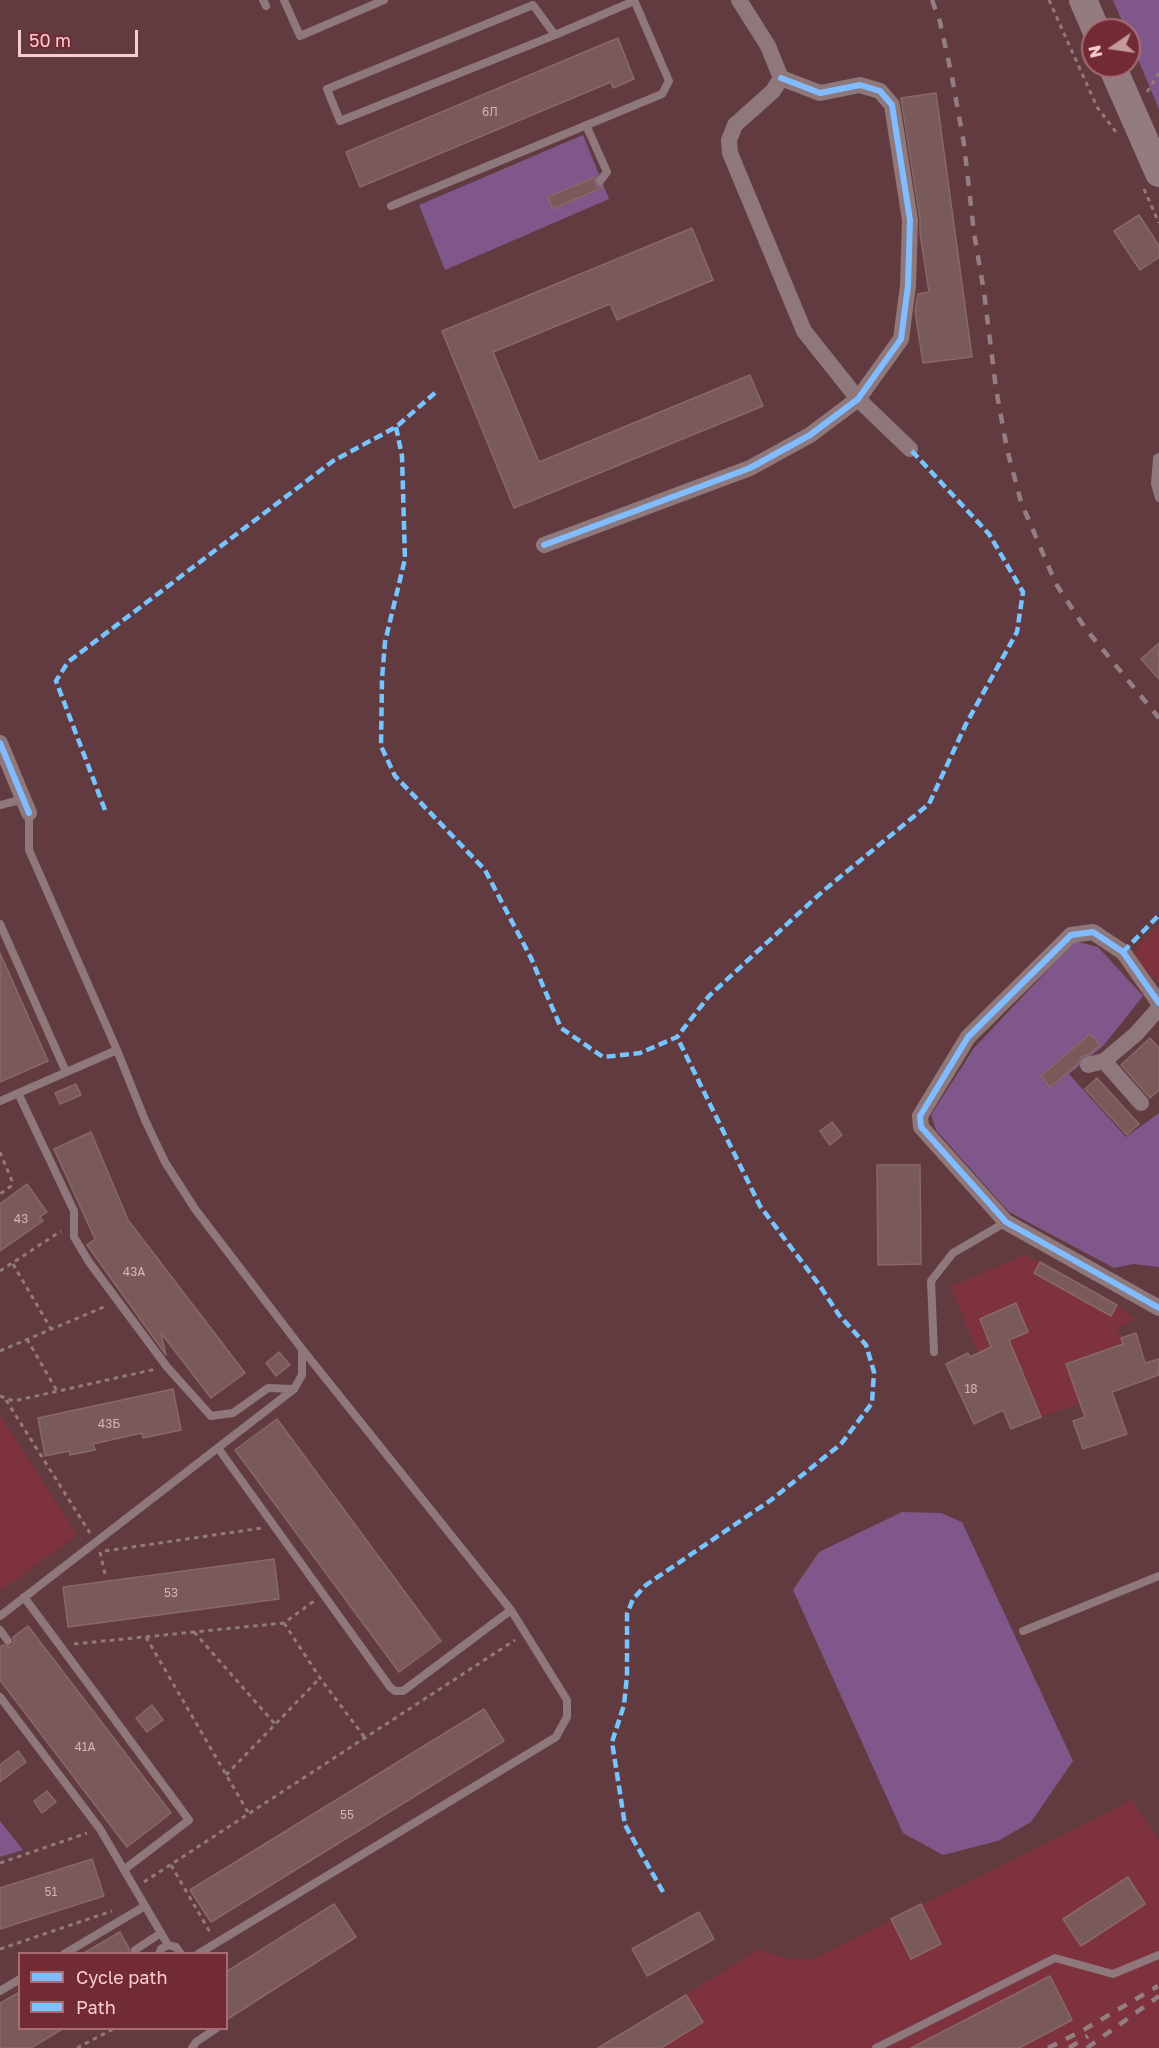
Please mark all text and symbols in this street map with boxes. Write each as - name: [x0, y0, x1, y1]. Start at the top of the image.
- scale bar: [21, 18, 141, 56]
- north arrow: [1081, 18, 1141, 78]
- text: 50 m: [29, 29, 71, 51]
- text: N: [1084, 43, 1107, 60]
- house number: 6Л: [482, 105, 498, 119]
- house number: 43: [14, 1212, 28, 1226]
- house number: 43А: [123, 1265, 145, 1279]
- house number: 18: [964, 1382, 978, 1396]
- house number: 43Б: [98, 1417, 120, 1431]
- house number: 53: [164, 1586, 178, 1600]
- house number: 41А: [74, 1740, 96, 1754]
- house number: 55: [340, 1808, 354, 1822]
- house number: 51: [45, 1885, 57, 1899]
- legend: [18, 1952, 228, 2030]
- text: Cycle path: [76, 1966, 168, 1988]
- text: Path: [76, 1996, 116, 2018]

